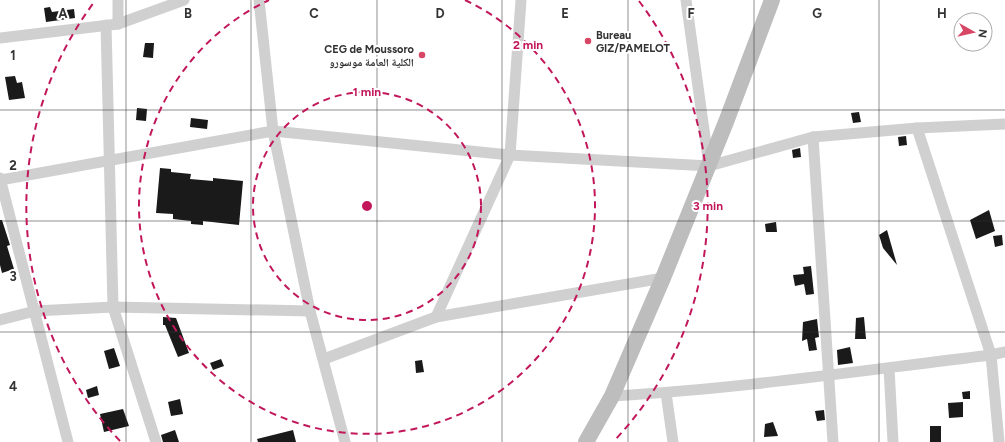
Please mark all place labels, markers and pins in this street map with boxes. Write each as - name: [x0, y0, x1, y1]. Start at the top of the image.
- place label: Bureau GIZ/PAMELOT: [596, 29, 671, 55]
- marker: Bureau GIZ/PAMELOT: [583, 36, 593, 46]
- place label: CEG de Moussoro الكلية العامة موسورو: [324, 43, 415, 69]
- marker: CEG de Moussoro الكلية العامة موسورو: [417, 50, 427, 60]
- centre of rings: [360, 199, 374, 213]

